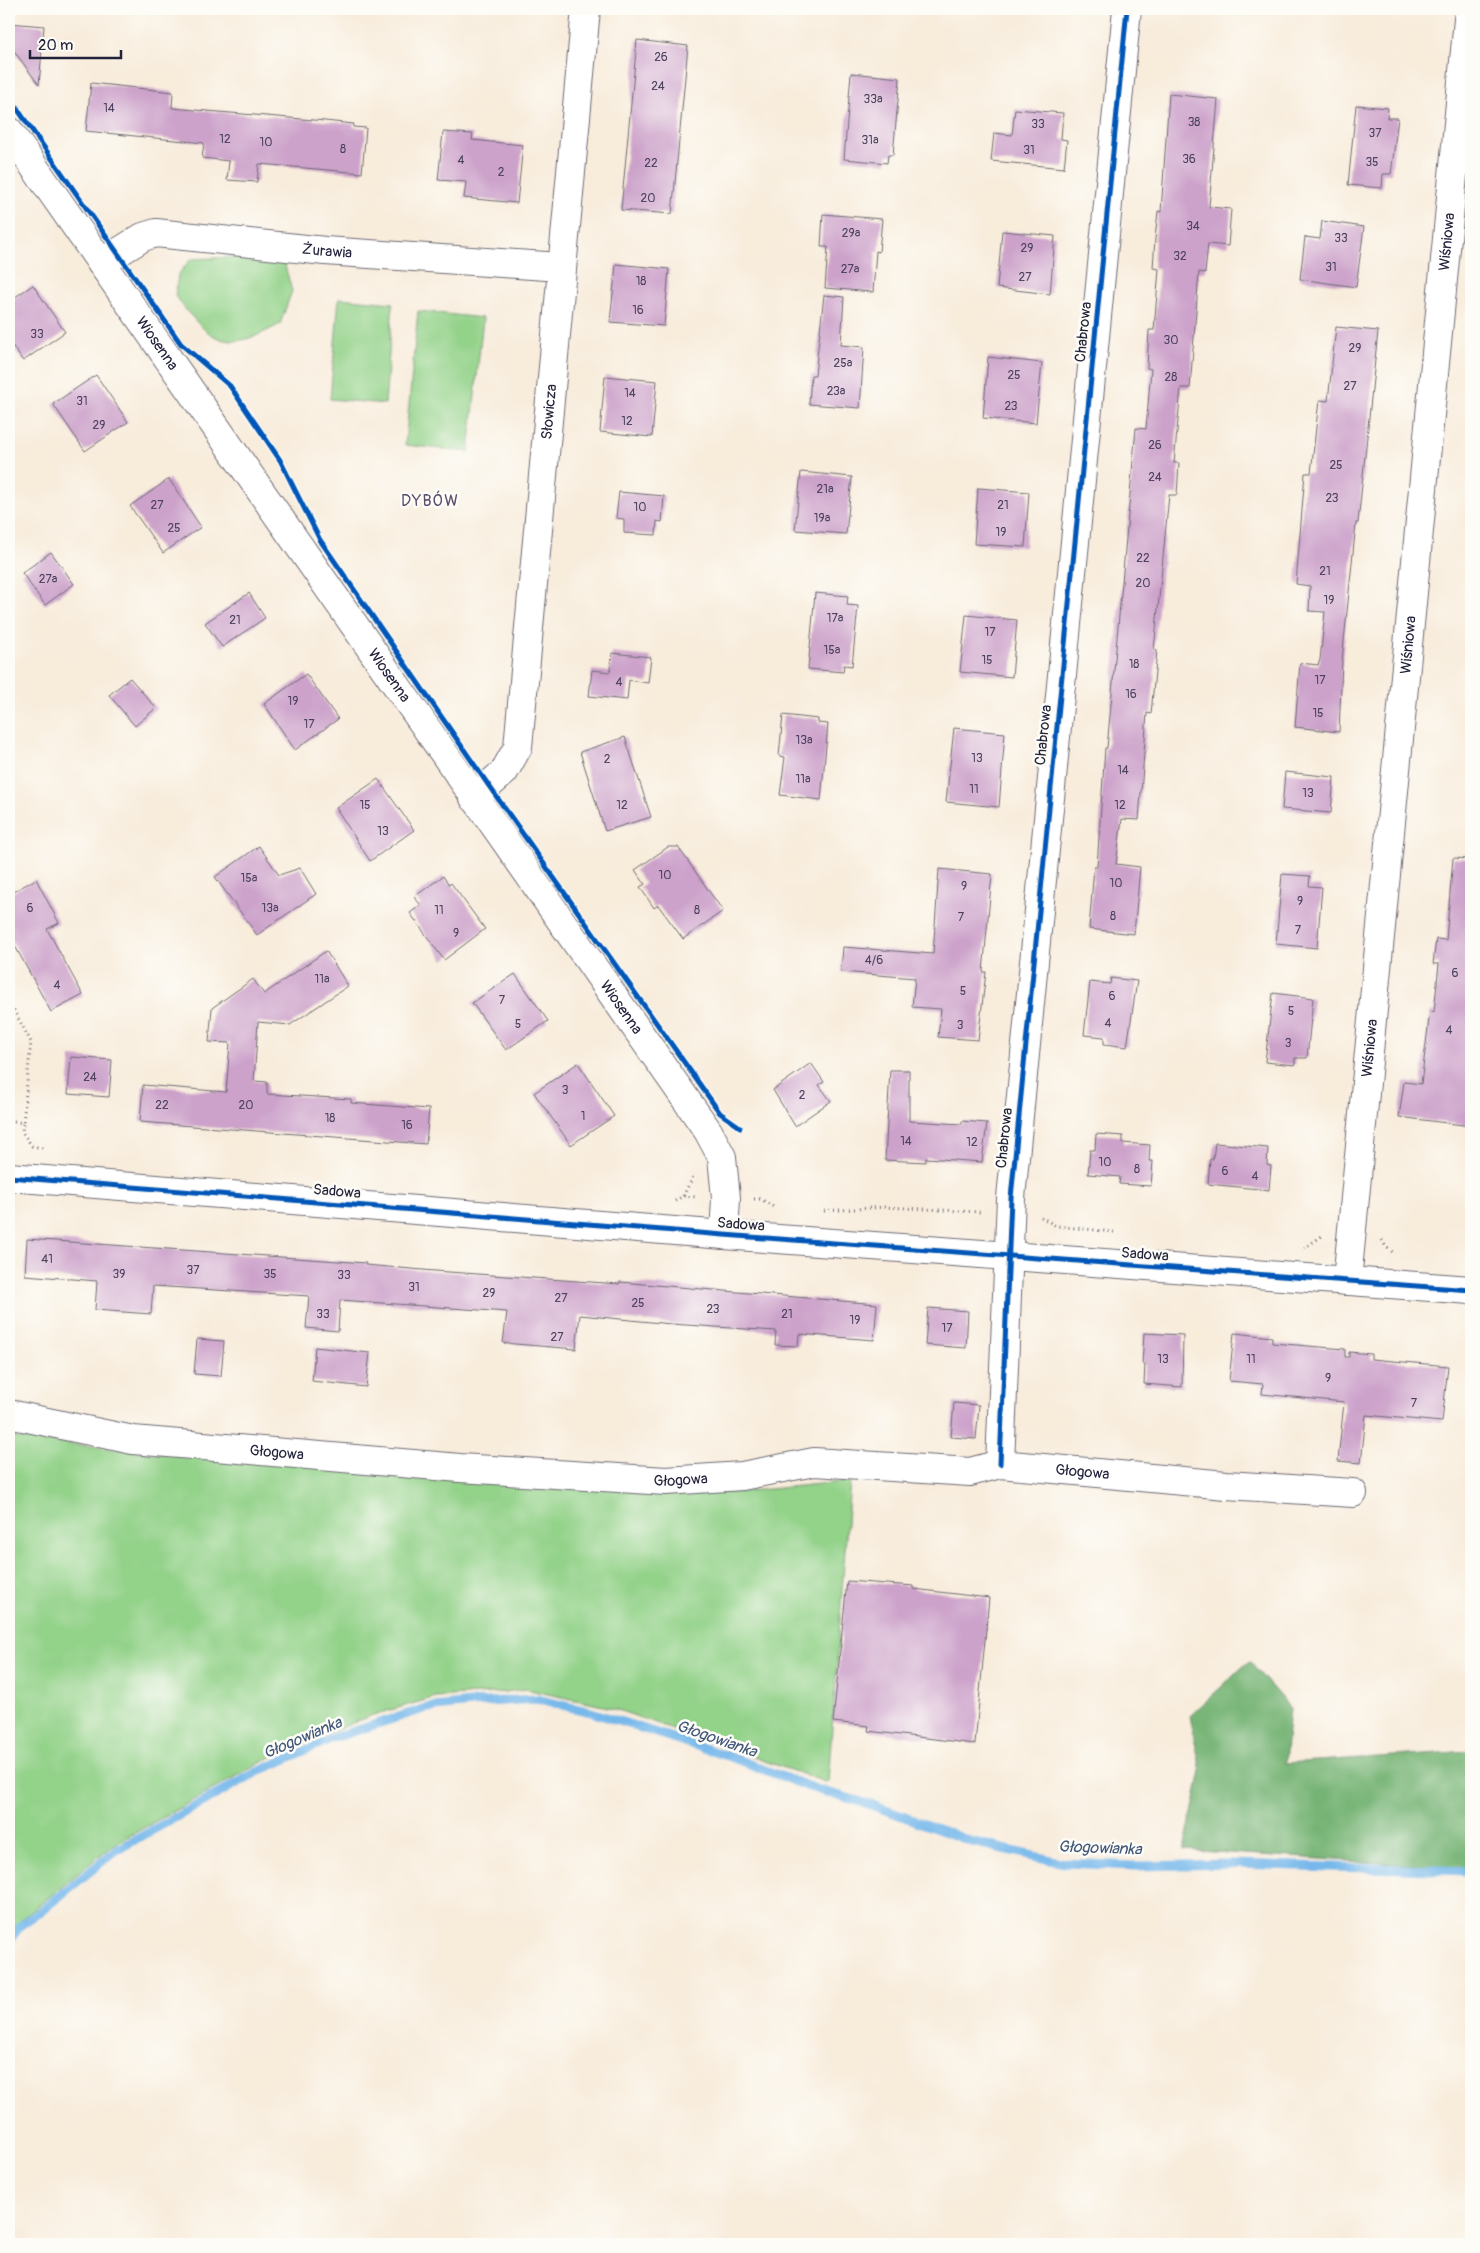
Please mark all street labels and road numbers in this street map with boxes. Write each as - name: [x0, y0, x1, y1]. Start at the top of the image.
- street label: Wiśniowa: [1435, 212, 1459, 272]
- street label: Żurawia: [301, 240, 353, 263]
- street label: Chabrowa: [1071, 301, 1096, 363]
- street label: Wiosenna: [132, 313, 182, 374]
- street label: Słowicza: [537, 383, 561, 440]
- street label: Wiśniowa: [1396, 615, 1421, 675]
- street label: Wiosenna: [364, 645, 414, 706]
- street label: Chabrowa: [1031, 704, 1056, 766]
- street label: Wiosenna: [596, 977, 646, 1038]
- street label: Wiśniowa: [1358, 1018, 1382, 1078]
- street label: Chabrowa: [992, 1107, 1017, 1169]
- street label: Sadowa: [312, 1180, 362, 1203]
- street label: Sadowa: [716, 1213, 765, 1236]
- street label: Sadowa: [1120, 1243, 1169, 1266]
- street label: Głogowa: [249, 1441, 305, 1465]
- street label: Głogowa: [1054, 1460, 1110, 1484]
- street label: Głogowa: [653, 1469, 708, 1491]

